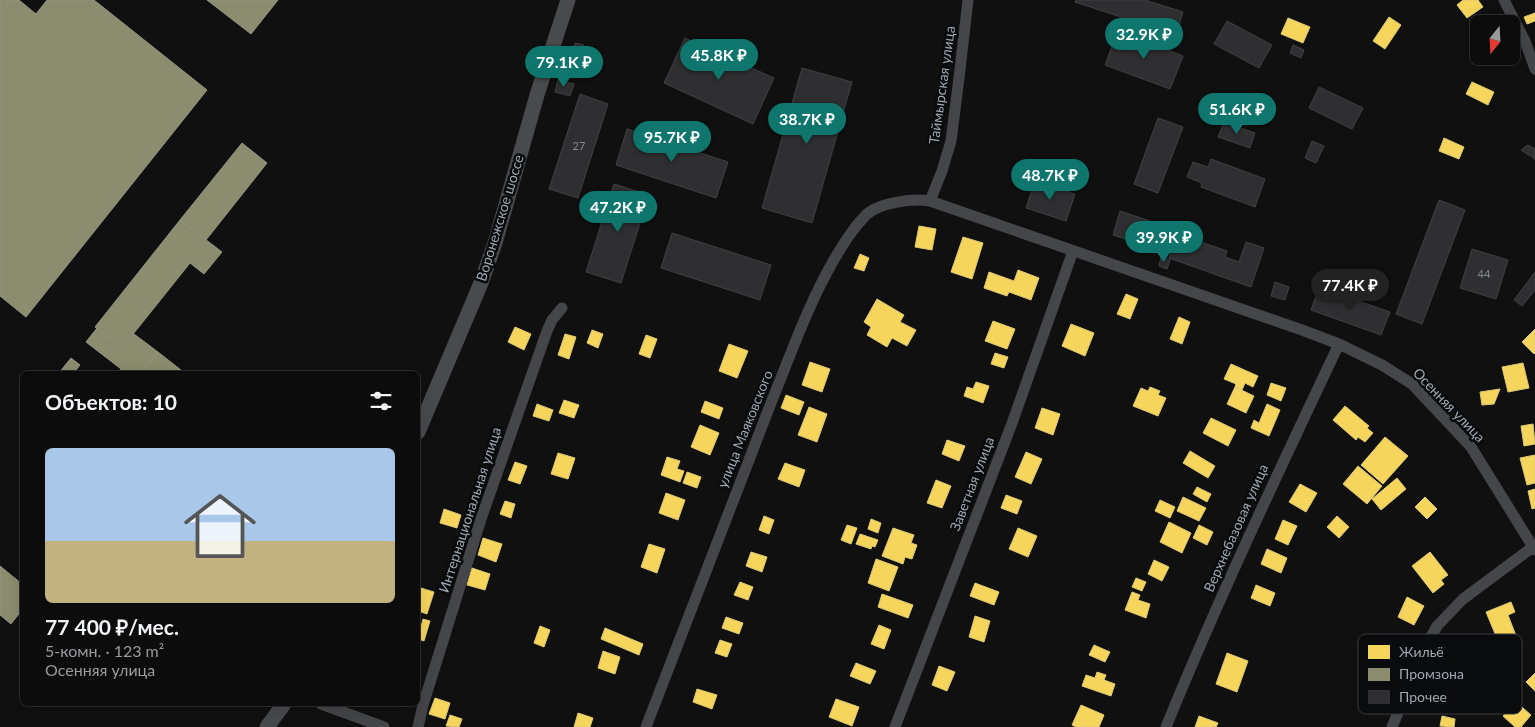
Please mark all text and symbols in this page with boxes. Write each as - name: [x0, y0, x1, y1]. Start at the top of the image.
- north arrow: [1470, 15, 1520, 65]
- map controls: [1470, 15, 1520, 65]
- pin: 32.9K ₽: [1098, 18, 1190, 60]
- text: 32.9K ₽: [1116, 24, 1172, 43]
- street label: Таймырская улица: [925, 25, 958, 145]
- pin: 45.8K ₽: [673, 38, 765, 81]
- text: 45.8K ₽: [691, 45, 747, 64]
- pin: 79.1K ₽: [518, 46, 610, 88]
- text: 79.1K ₽: [536, 52, 592, 71]
- pin: 51.6K ₽: [1191, 92, 1283, 135]
- text: 51.6K ₽: [1209, 99, 1265, 118]
- pin: 38.7K ₽: [761, 102, 853, 145]
- text: 38.7K ₽: [779, 109, 835, 128]
- pin: 95.7K ₽: [626, 120, 718, 163]
- text: 95.7K ₽: [644, 127, 700, 146]
- house number: 27: [573, 139, 585, 152]
- street label: Воронежское шоссе: [472, 153, 527, 283]
- pin: 48.7K ₽: [1004, 158, 1096, 201]
- text: 48.7K ₽: [1022, 165, 1078, 184]
- pin: 47.2K ₽: [572, 190, 664, 233]
- text: 47.2K ₽: [590, 197, 646, 216]
- pin: 39.9K ₽: [1118, 220, 1210, 263]
- text: 39.9K ₽: [1136, 227, 1192, 246]
- house number: 44: [1478, 267, 1491, 280]
- pin: 77.4K ₽: [1304, 268, 1396, 311]
- text: 77.4K ₽: [1322, 275, 1378, 294]
- street label: Осенняя улица: [1410, 364, 1489, 445]
- street label: улица Маяковского: [713, 367, 776, 490]
- icon: filters: [367, 387, 395, 415]
- text: Объектов: 10: [45, 389, 177, 414]
- street label: Интернациональная улица: [435, 425, 504, 595]
- street label: Заветная улица: [946, 434, 997, 533]
- street label: Верхнебазовая улица: [1200, 461, 1271, 594]
- icon: home: [175, 481, 265, 571]
- text: 77 400 ₽/мес.: [45, 614, 179, 639]
- legend: [1358, 634, 1522, 714]
- text: 5-комн. · 123 m²: [45, 641, 164, 660]
- text: Жильё: [1399, 643, 1444, 660]
- text: Осенняя улица: [45, 660, 155, 679]
- text: Промзона: [1399, 665, 1464, 682]
- text: Прочее: [1399, 688, 1447, 705]

